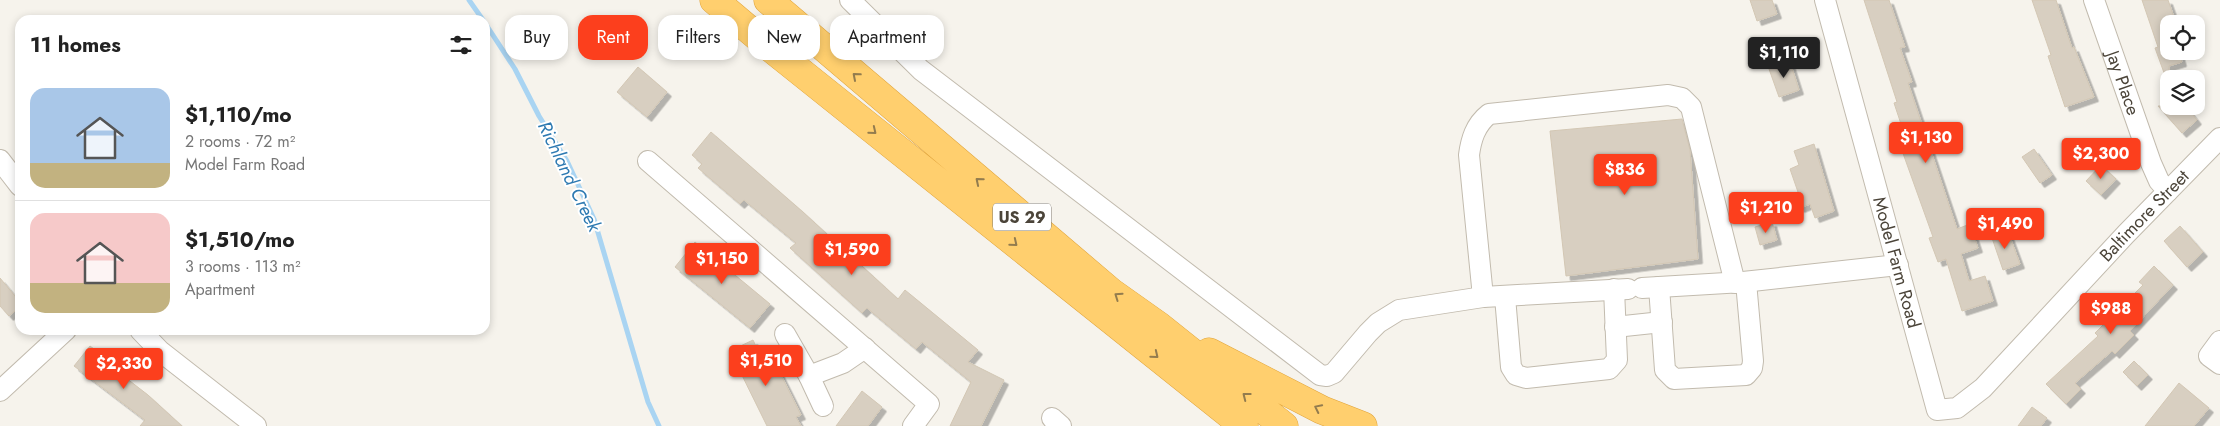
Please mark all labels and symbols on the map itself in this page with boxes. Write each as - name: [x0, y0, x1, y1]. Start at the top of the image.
- pin: $1,110: [1743, 36, 1825, 79]
- street label: Jay Place: [2099, 45, 2146, 119]
- one-way arrow: [852, 72, 861, 81]
- water label: Richland Creek: [531, 116, 608, 237]
- pin: $1,130: [1885, 121, 1967, 164]
- one-way arrow: [868, 125, 877, 134]
- pin: $2,300: [2060, 138, 2142, 180]
- pin: $836: [1595, 154, 1655, 196]
- street label: Baltimore Street: [2094, 163, 2196, 268]
- one-way arrow: [976, 178, 985, 187]
- pin: $1,210: [1725, 192, 1807, 234]
- street label: Model Farm Road: [1866, 194, 1927, 331]
- road number: US 29: [993, 203, 1051, 230]
- pin: $1,490: [1964, 208, 2046, 250]
- pin: $1,590: [811, 234, 893, 276]
- one-way arrow: [1008, 237, 1018, 246]
- pin: $1,150: [681, 242, 763, 285]
- pin: $988: [2081, 292, 2141, 335]
- one-way arrow: [1114, 293, 1124, 302]
- pin: $1,510: [725, 344, 807, 387]
- pin: $2,330: [83, 348, 165, 390]
- one-way arrow: [1149, 350, 1158, 359]
- one-way arrow: [1242, 393, 1251, 402]
- one-way arrow: [1314, 404, 1323, 414]

